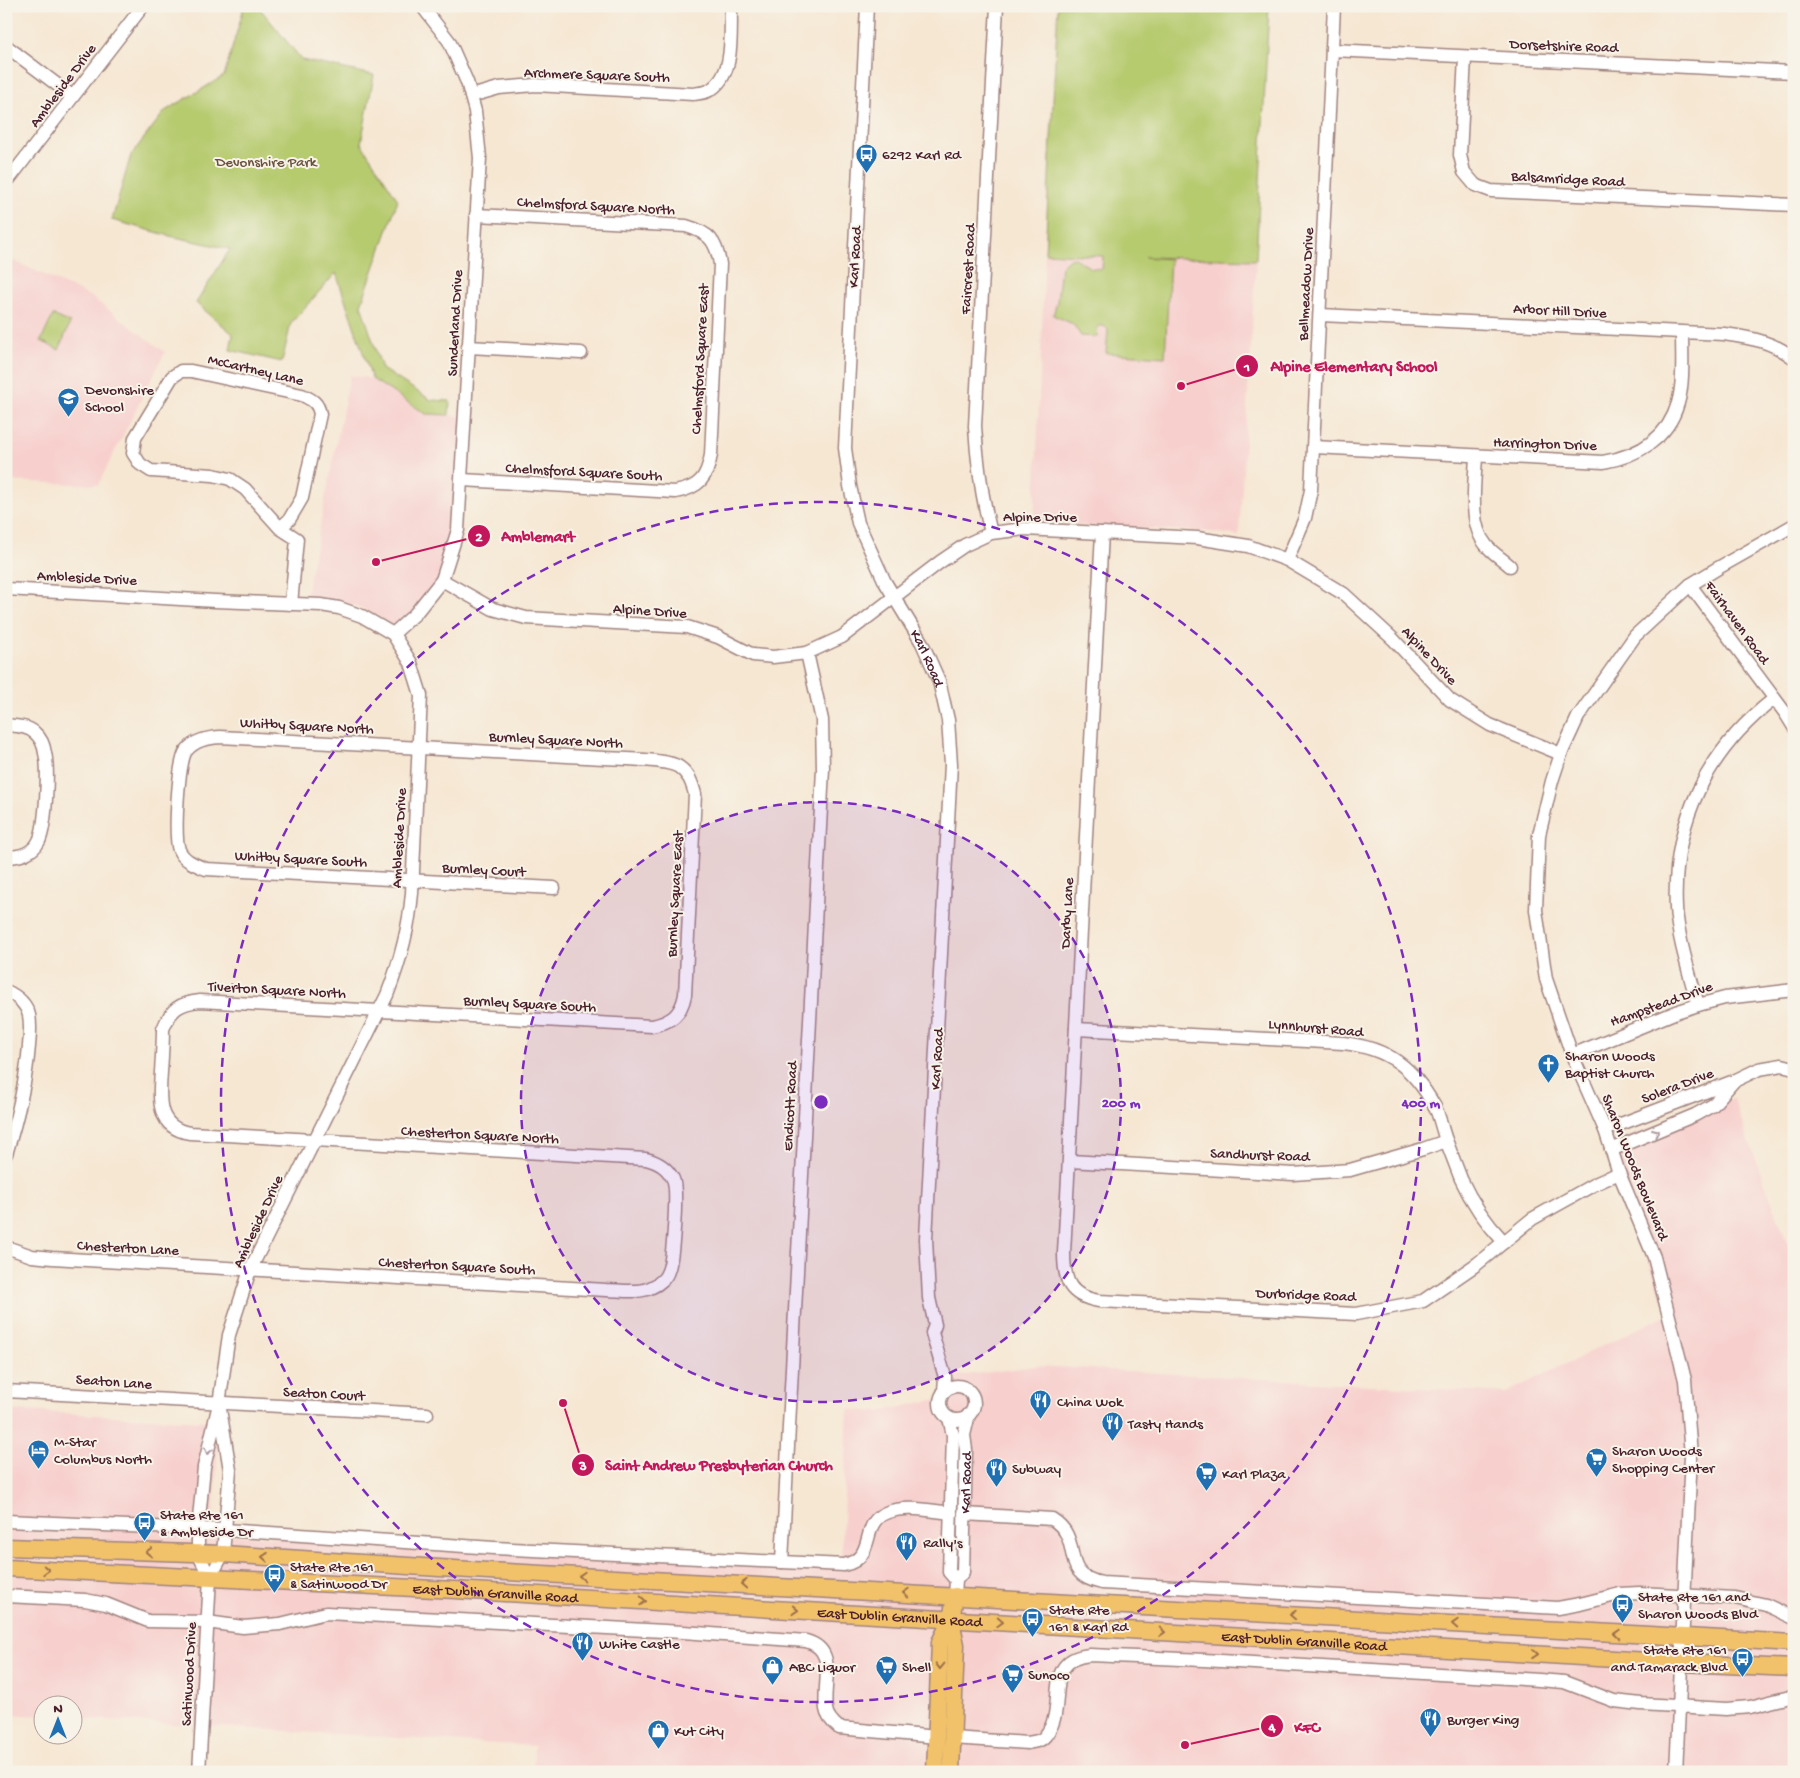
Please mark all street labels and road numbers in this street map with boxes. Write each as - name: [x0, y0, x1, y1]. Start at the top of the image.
- street label: Dorsetshire Road: [1508, 36, 1620, 58]
- street label: Ambleside Drive: [26, 41, 101, 132]
- street label: Archmere Square South: [524, 64, 670, 88]
- street label: Balsamridge Road: [1510, 168, 1626, 192]
- street label: Chelmsford Square North: [516, 194, 675, 220]
- street label: Faircrest Road: [958, 222, 980, 316]
- street label: Karl Road: [845, 225, 867, 288]
- street label: Bellmeadow Drive: [1295, 227, 1319, 342]
- street label: Sunderland Drive: [444, 269, 468, 377]
- street label: Chelmsford Square East: [688, 282, 714, 435]
- street label: Arbor Hill Drive: [1513, 301, 1607, 323]
- street label: McCartney Lane: [206, 351, 306, 391]
- street label: Harrington Drive: [1493, 434, 1597, 456]
- street label: Chelmsford Square South: [505, 460, 663, 486]
- street label: Alpine Drive: [1003, 509, 1077, 527]
- street label: Ambleside Drive: [36, 567, 138, 591]
- street label: Fairhaven Road: [1699, 577, 1773, 669]
- street label: Alpine Drive: [612, 600, 688, 624]
- street label: Alpine Drive: [1397, 623, 1460, 690]
- street label: Karl Road: [905, 627, 947, 690]
- street label: Whitby Square North: [240, 715, 374, 739]
- street label: Burnley Square North: [487, 728, 623, 753]
- street label: Ambleside Drive: [388, 787, 412, 889]
- street label: Burnley Square East: [664, 829, 688, 959]
- street label: Whitby Square South: [234, 848, 368, 872]
- street label: Burnley Court: [441, 860, 528, 882]
- street label: Darby Lane: [1057, 877, 1079, 950]
- street label: Tiverton Square North: [206, 978, 346, 1004]
- street label: Hampstead Drive: [1608, 978, 1716, 1032]
- street label: Burnley Square South: [462, 992, 597, 1017]
- street label: Lynnhurst Road: [1267, 1016, 1365, 1042]
- street label: Karl Road: [927, 1027, 949, 1090]
- street label: Endicott Road: [780, 1060, 802, 1151]
- street label: Solera Drive: [1639, 1065, 1717, 1109]
- street label: Sharon Woods Boulevard: [1597, 1092, 1672, 1245]
- street label: Chesterton Square North: [400, 1123, 559, 1149]
- street label: Sandhurst Road: [1210, 1145, 1311, 1167]
- street label: Ambleside Drive: [230, 1172, 288, 1271]
- street label: Chesterton Lane: [77, 1237, 180, 1261]
- street label: Chesterton Square South: [378, 1254, 536, 1280]
- street label: Durbridge Road: [1255, 1285, 1357, 1307]
- street label: Seaton Lane: [75, 1371, 153, 1395]
- street label: Seaton Court: [282, 1384, 367, 1406]
- street label: Karl Road: [957, 1451, 977, 1514]
- street label: East Dublin Granville Road: [412, 1581, 580, 1608]
- street label: East Dublin Granville Road: [816, 1605, 984, 1632]
- street label: Satinwood Drive: [178, 1621, 202, 1727]
- street label: East Dublin Granville Road: [1221, 1629, 1388, 1656]

